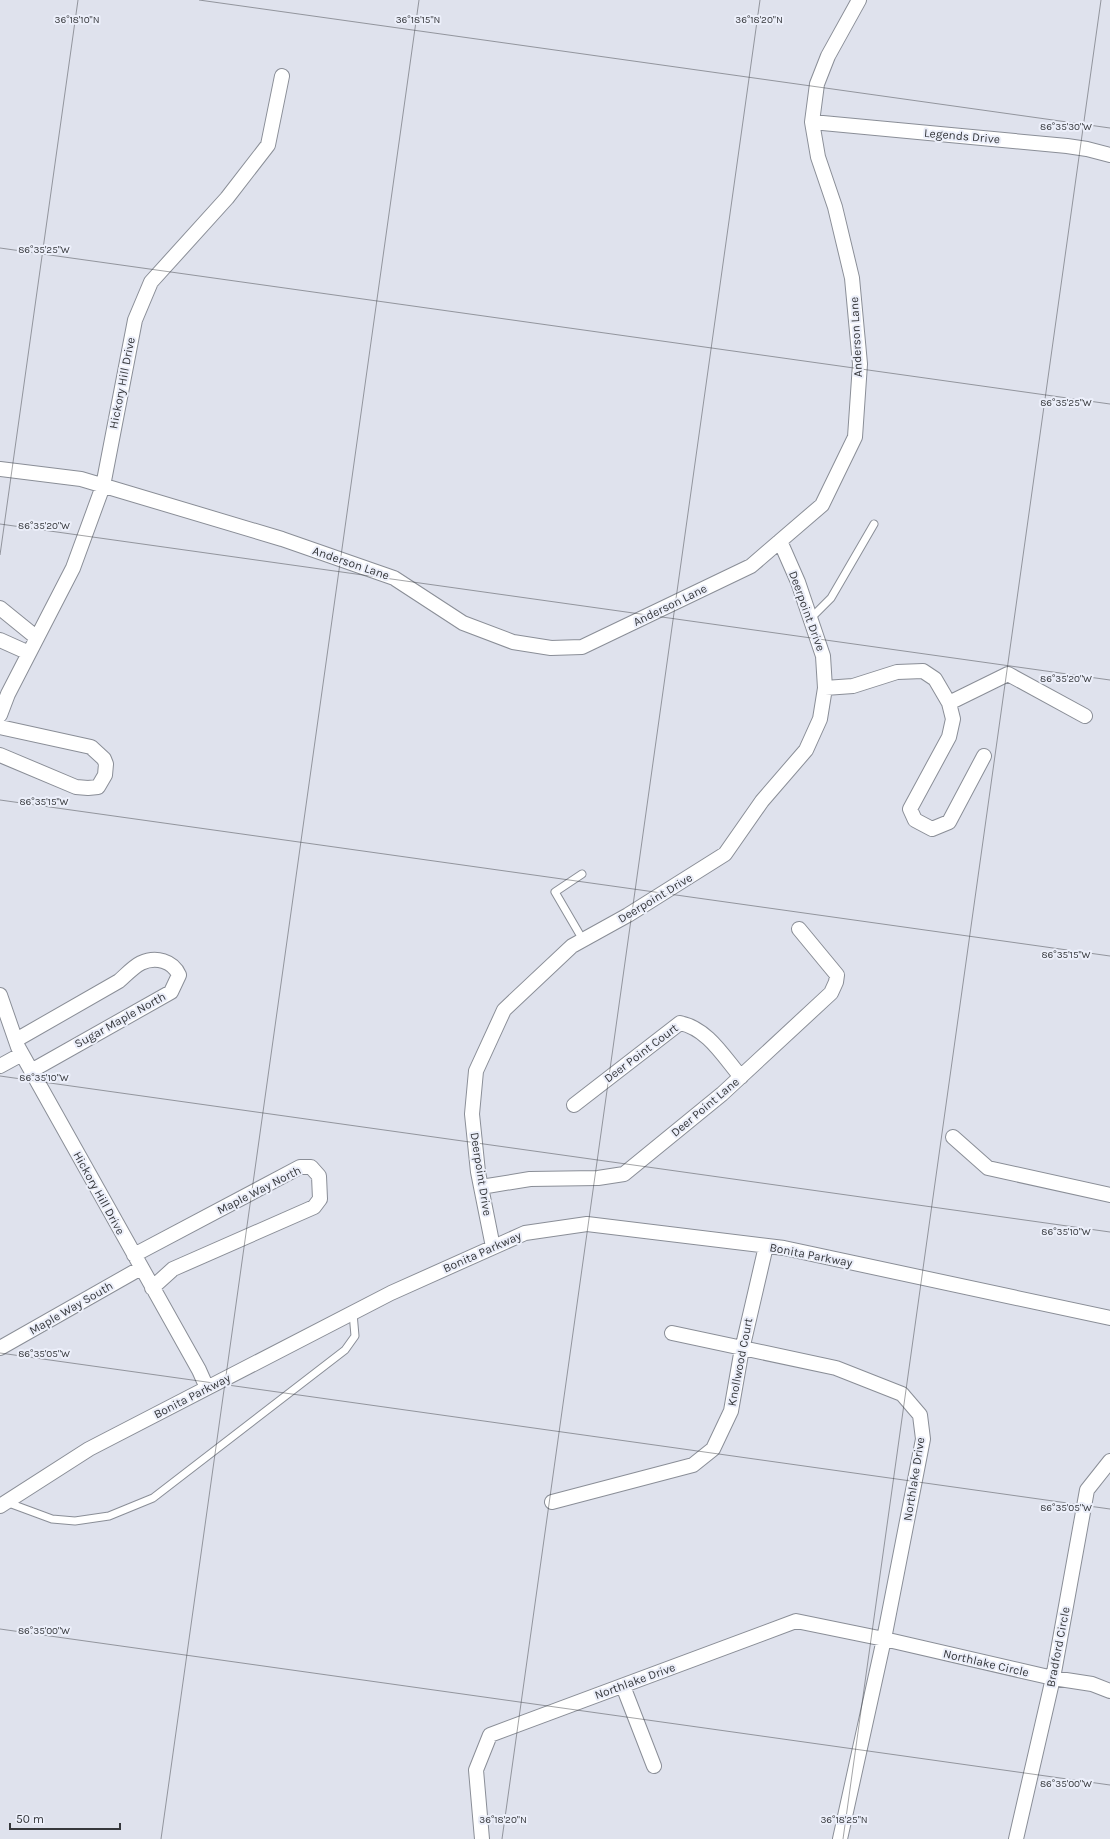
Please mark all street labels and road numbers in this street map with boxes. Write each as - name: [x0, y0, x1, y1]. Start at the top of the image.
- street label: Legends Drive: [923, 126, 1001, 146]
- street label: Anderson Lane: [847, 297, 865, 377]
- street label: Hickory Hill Drive: [106, 336, 138, 430]
- street label: Anderson Lane: [311, 543, 391, 583]
- street label: Deerpoint Drive: [786, 569, 828, 653]
- street label: Anderson Lane: [631, 581, 709, 629]
- street label: Deerpoint Drive: [615, 870, 695, 926]
- street label: Sugar Maple North: [72, 989, 168, 1051]
- street label: Deer Point Court: [601, 1020, 681, 1085]
- street label: Deer Point Lane: [668, 1074, 742, 1140]
- street label: Deerpoint Drive: [467, 1131, 495, 1217]
- street label: Hickory Hill Drive: [70, 1149, 128, 1237]
- street label: Maple Way North: [215, 1163, 303, 1217]
- street label: Bonita Parkway: [441, 1228, 524, 1275]
- street label: Bonita Parkway: [768, 1240, 854, 1270]
- street label: Maple Way South: [27, 1278, 115, 1338]
- street label: Knollwood Court: [725, 1316, 756, 1407]
- street label: Bonita Parkway: [151, 1371, 233, 1421]
- street label: Northlake Drive: [900, 1436, 928, 1522]
- street label: Bradford Circle: [1043, 1606, 1073, 1688]
- street label: Northlake Circle: [942, 1646, 1030, 1680]
- street label: Northlake Drive: [593, 1660, 677, 1702]

